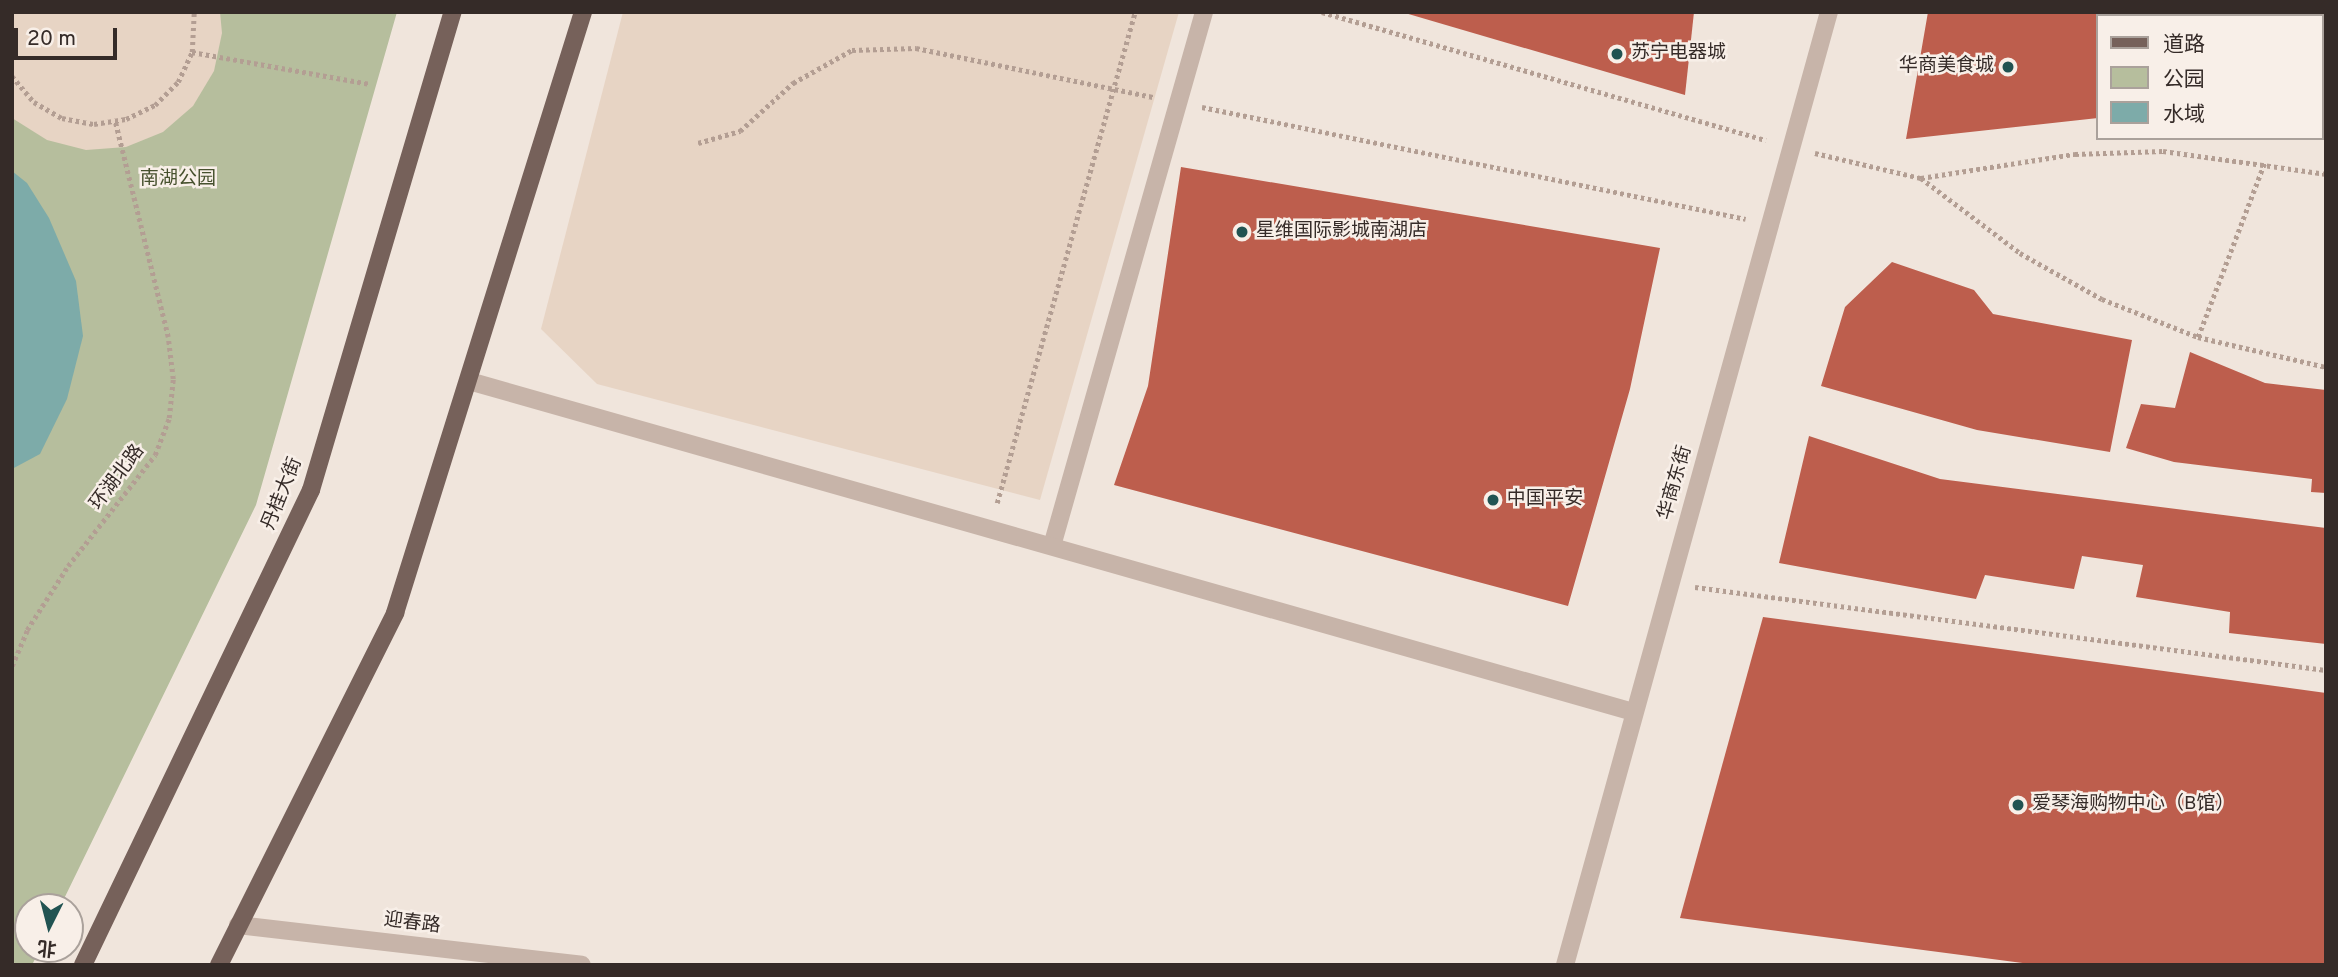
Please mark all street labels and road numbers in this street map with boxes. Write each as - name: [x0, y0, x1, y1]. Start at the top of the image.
- street label: 环湖北路: [86, 441, 150, 515]
- street label: 华商东街: [1655, 443, 1697, 523]
- street label: 丹桂大街: [258, 454, 308, 534]
- street label: 迎春路: [382, 909, 442, 939]

